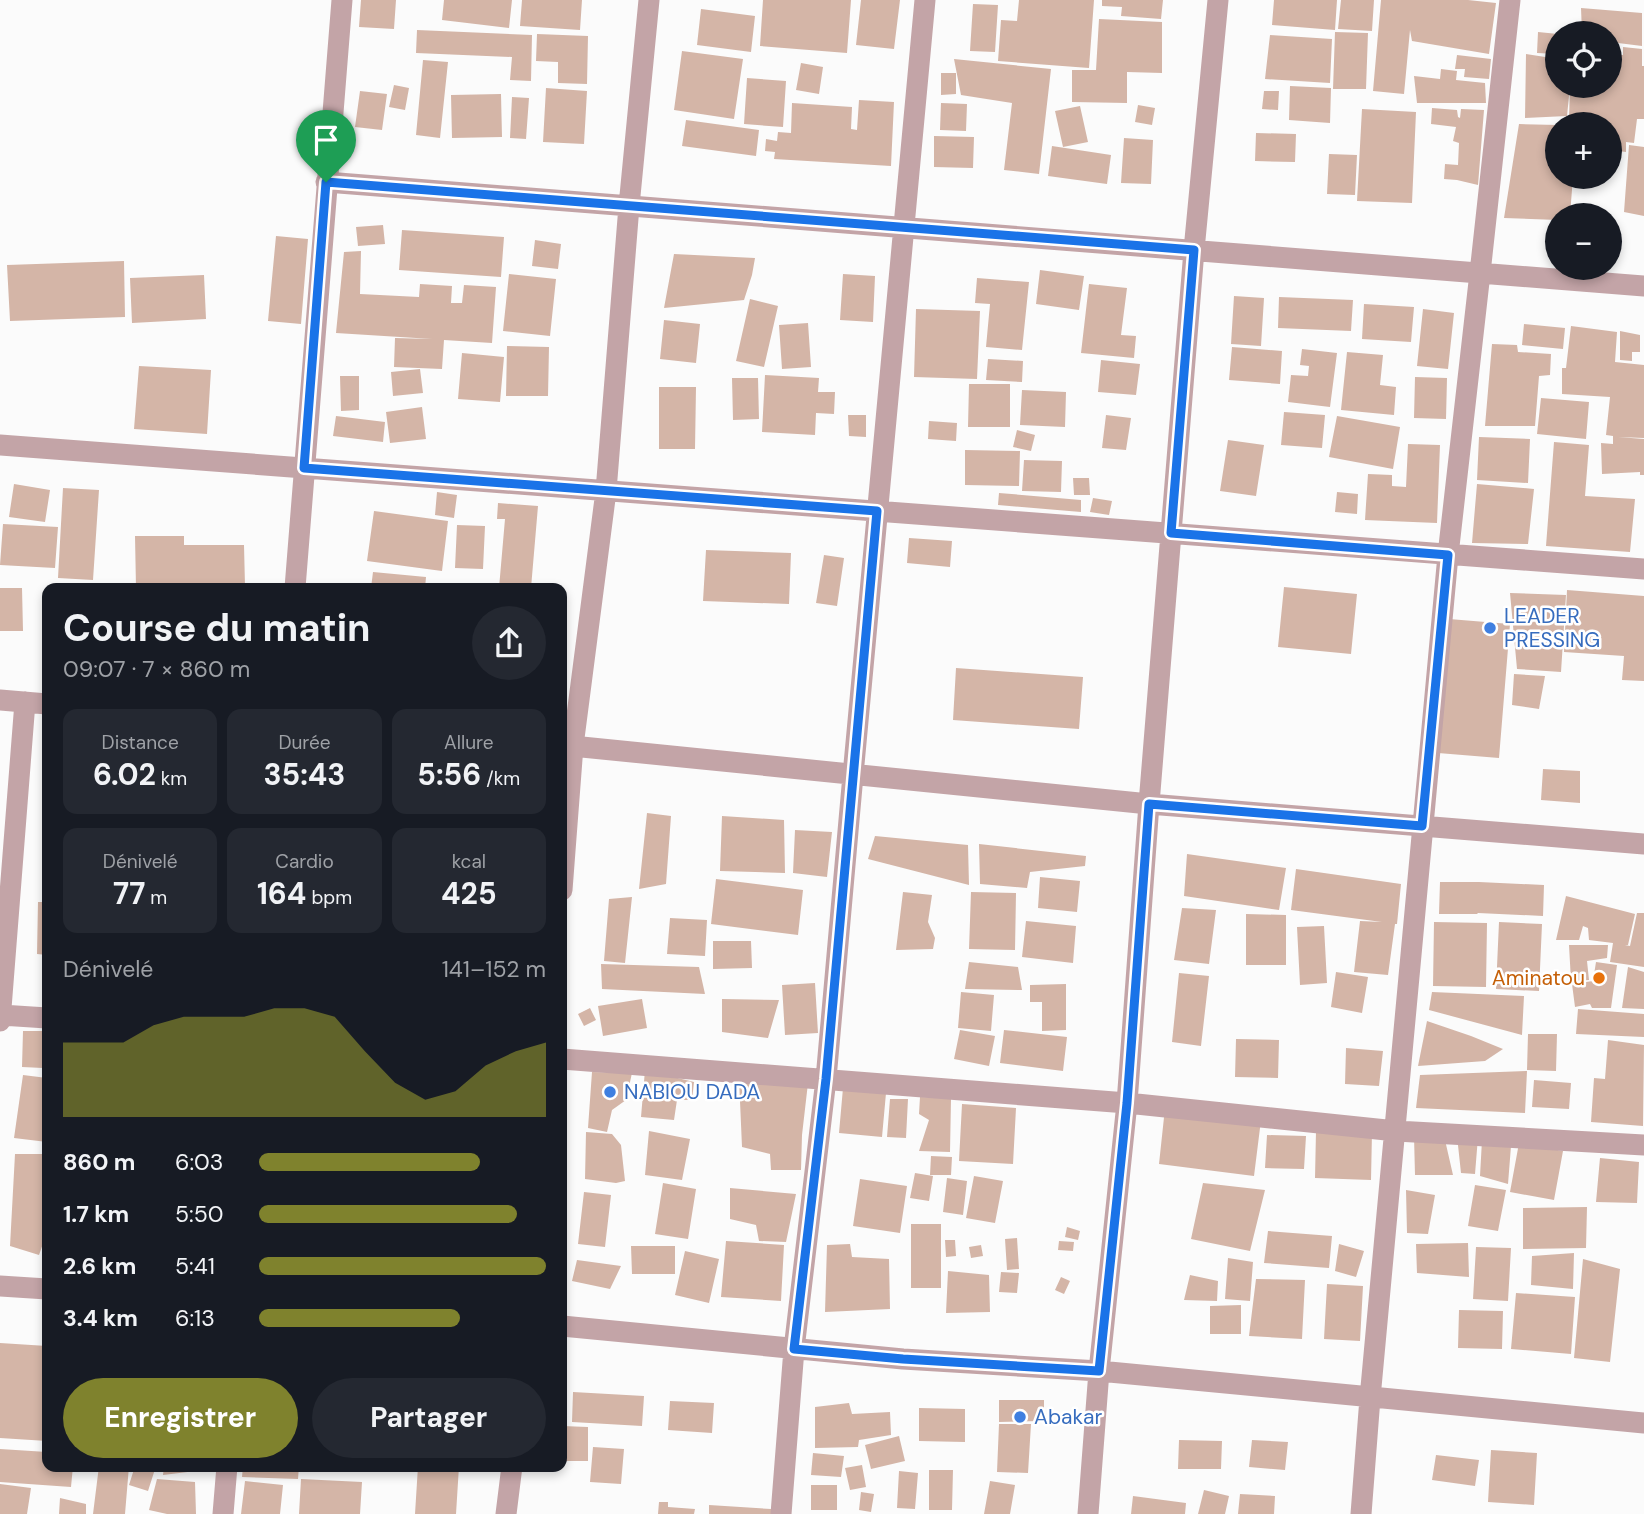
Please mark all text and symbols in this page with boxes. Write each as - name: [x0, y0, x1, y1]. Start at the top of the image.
- map controls: [1545, 21, 1622, 280]
- button: locate: [1545, 21, 1622, 98]
- pin: [296, 110, 356, 182]
- button: +: [1545, 112, 1622, 189]
- icon: arrive: [307, 121, 345, 159]
- button: −: [1545, 203, 1622, 280]
- place label: LEADER PRESSING: [1504, 602, 1600, 654]
- text: Course du matin: [63, 603, 371, 653]
- button: share: [472, 606, 546, 680]
- marker: LEADER PRESSING: [1482, 620, 1498, 636]
- text: 09:07 · 7 × 860 m: [63, 654, 250, 684]
- text: Distance: [102, 730, 179, 755]
- text: Durée: [278, 730, 331, 755]
- text: Allure: [444, 730, 494, 755]
- text: 6.02: [93, 755, 156, 794]
- text: 35:43: [264, 755, 345, 794]
- text: 5:56: [417, 755, 481, 794]
- text: km: [156, 766, 187, 791]
- text: /km: [481, 766, 520, 791]
- text: Dénivelé: [103, 849, 178, 874]
- text: Cardio: [275, 849, 334, 874]
- text: kcal: [452, 849, 486, 874]
- text: 77: [113, 874, 145, 913]
- text: 164: [257, 874, 306, 913]
- text: 425: [441, 874, 497, 913]
- text: m: [145, 885, 167, 910]
- text: bpm: [306, 885, 352, 910]
- text: Dénivelé: [63, 954, 153, 984]
- text: 141–152 m: [442, 954, 546, 984]
- place label: Aminatou: [1492, 964, 1585, 992]
- marker: Aminatou: [1591, 970, 1607, 986]
- place label: NABIOU DADA: [624, 1078, 760, 1106]
- marker: NABIOU DADA: [602, 1084, 618, 1100]
- text: 860 m: [63, 1147, 135, 1177]
- text: 6:03: [175, 1147, 223, 1177]
- text: 1.7 km: [63, 1199, 129, 1229]
- text: 5:50: [175, 1199, 223, 1229]
- text: 2.6 km: [63, 1251, 136, 1281]
- text: 5:41: [175, 1251, 215, 1281]
- text: 3.4 km: [63, 1303, 138, 1333]
- text: 6:13: [175, 1303, 215, 1333]
- button: Enregistrer: [63, 1378, 298, 1458]
- button: Partager: [312, 1378, 546, 1458]
- place label: Abakar: [1034, 1403, 1102, 1431]
- marker: Abakar: [1012, 1409, 1028, 1425]

